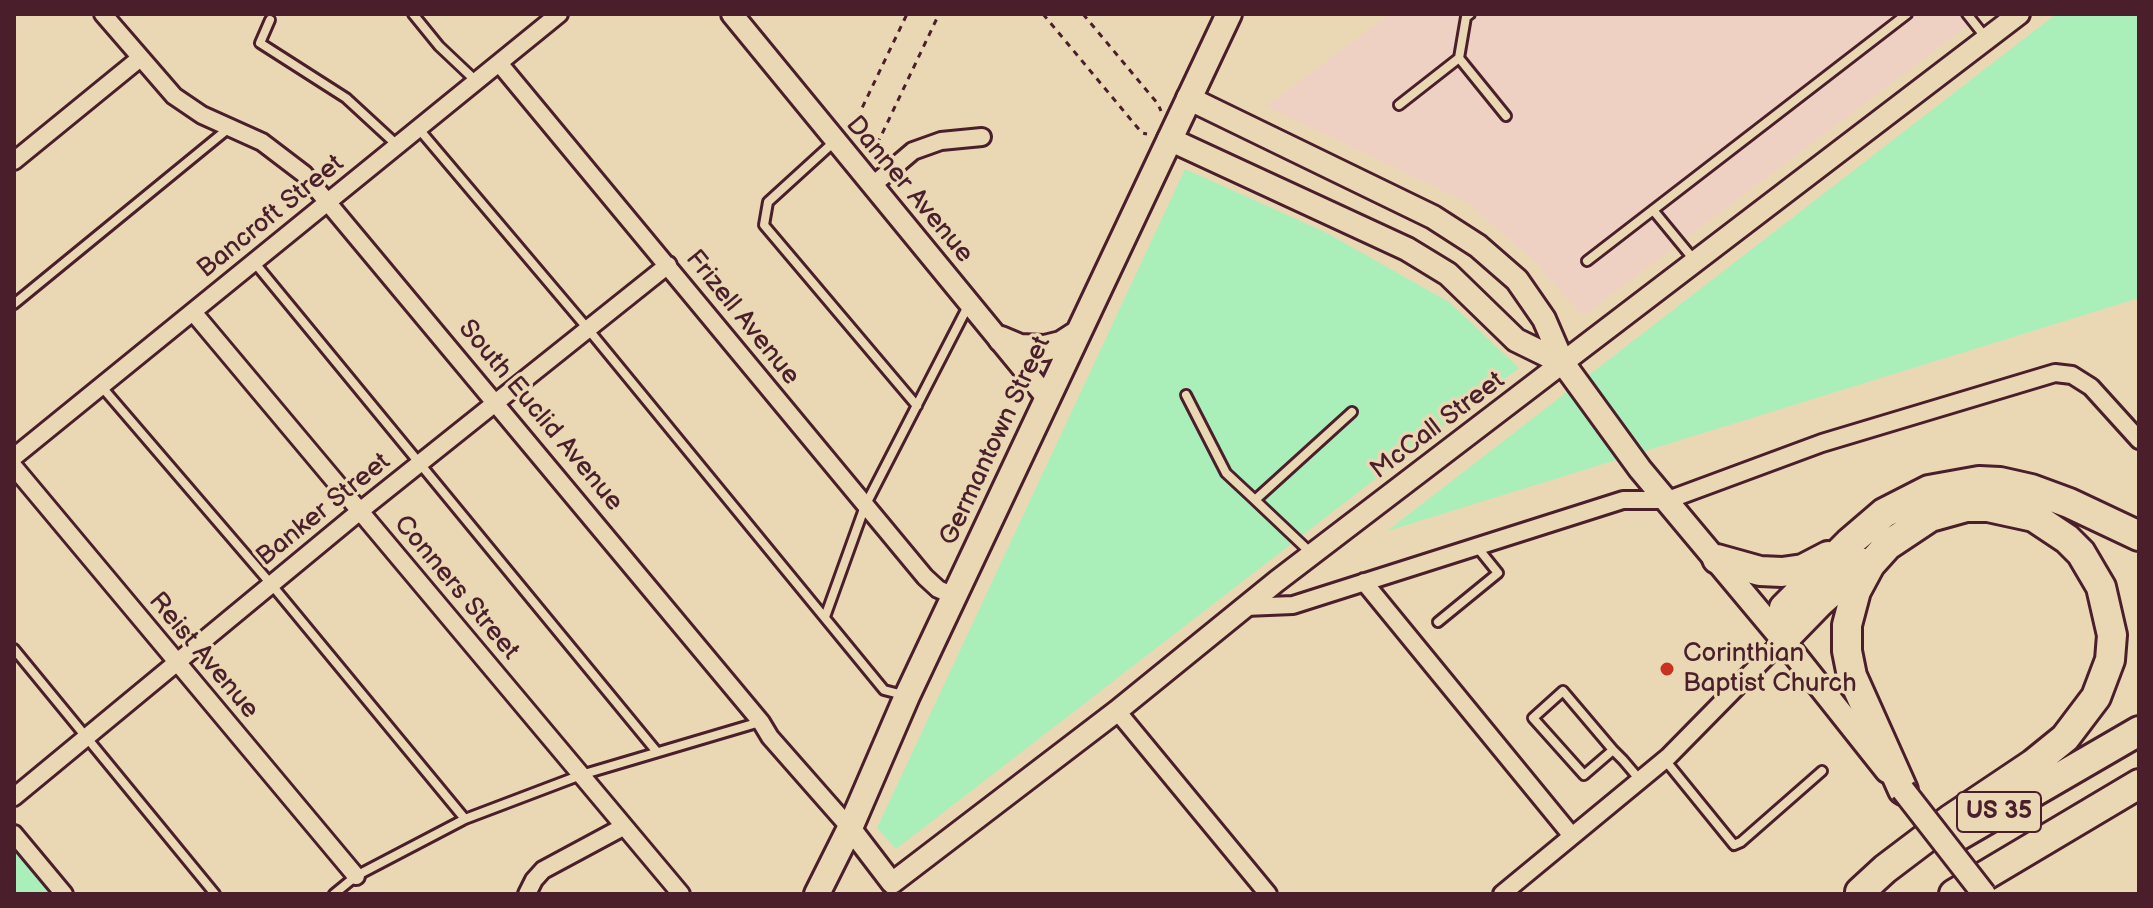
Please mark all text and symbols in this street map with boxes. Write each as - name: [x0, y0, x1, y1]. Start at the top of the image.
- street label: Danner Avenue: [839, 110, 979, 270]
- street label: Bancroft Street: [192, 149, 350, 285]
- street label: Frizell Avenue: [678, 244, 806, 392]
- street label: South Euclid Avenue: [451, 314, 629, 518]
- street label: Germantown Street: [934, 331, 1058, 551]
- street label: McCall Street: [1365, 366, 1511, 486]
- street label: Banker Street: [251, 447, 397, 573]
- street label: Conners Street: [387, 510, 525, 666]
- street label: Reist Avenue: [141, 587, 265, 725]
- place label: Corinthian Baptist Church: [1683, 638, 1857, 700]
- marker: Corinthian Baptist Church: [1658, 660, 1676, 678]
- road number: US 35: [1957, 792, 2041, 832]

